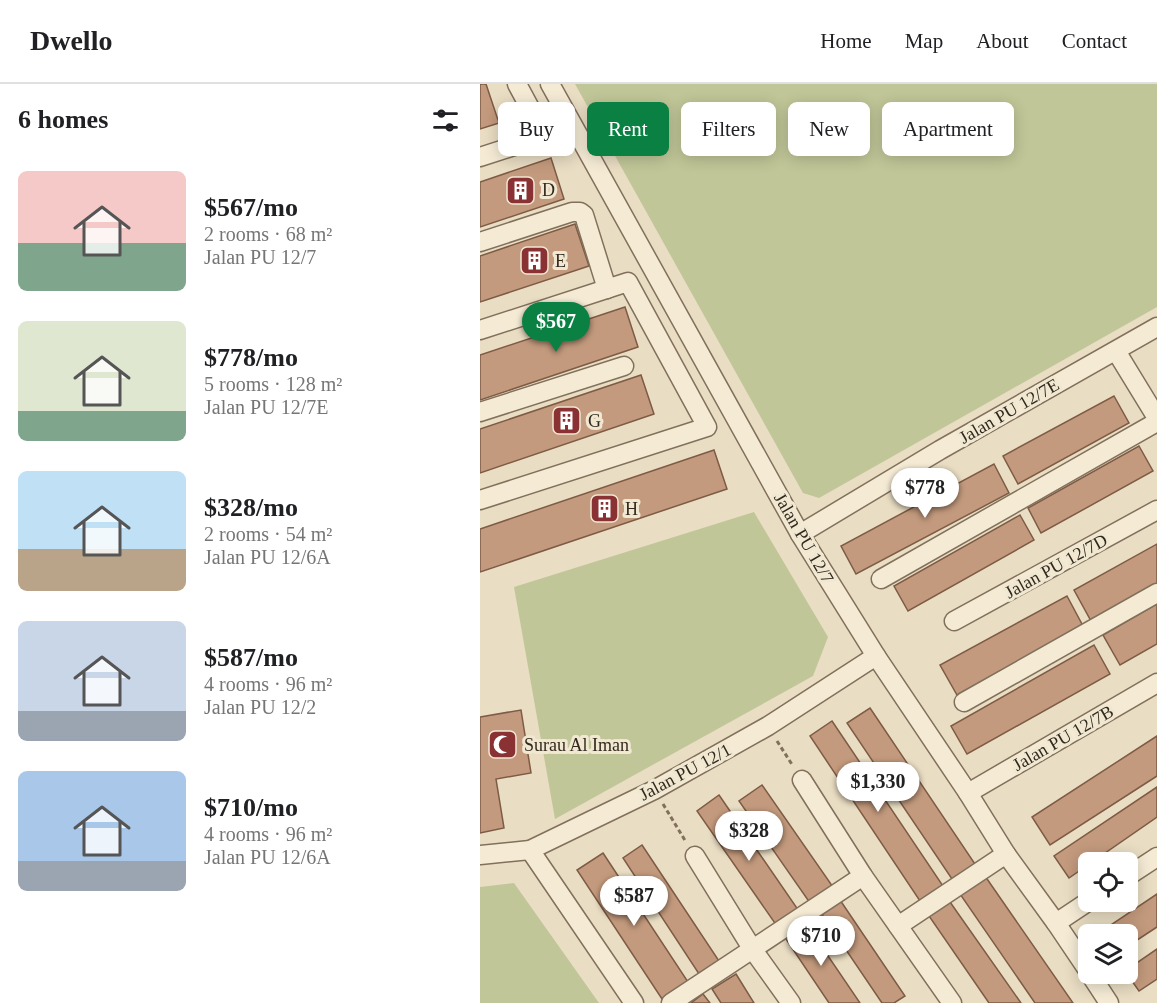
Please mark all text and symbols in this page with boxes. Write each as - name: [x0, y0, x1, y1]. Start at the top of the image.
- text: Dwello: [30, 25, 112, 56]
- text: Home: [820, 29, 872, 53]
- text: Map: [905, 29, 943, 53]
- text: About: [976, 29, 1029, 53]
- text: Contact: [1062, 29, 1127, 53]
- chip: Buy: [498, 102, 575, 156]
- chip: Rent: [587, 102, 669, 156]
- chip: Filters: [681, 102, 776, 156]
- chip: New: [788, 102, 870, 156]
- chip: Apartment: [882, 102, 1014, 156]
- icon: filters: [429, 104, 462, 137]
- text: 6 homes: [18, 105, 108, 134]
- building icon: D: [505, 174, 537, 206]
- place label: D: [542, 180, 555, 200]
- text: $567/mo: [204, 193, 298, 222]
- icon: home: [66, 195, 138, 267]
- text: 2 rooms · 68 m²: [204, 223, 332, 245]
- building icon: E: [518, 245, 550, 277]
- text: Jalan PU 12/7: [204, 246, 316, 268]
- place label: E: [555, 251, 566, 271]
- pin: $567: [520, 302, 592, 353]
- text: $567: [536, 310, 576, 332]
- text: $778/mo: [204, 343, 298, 372]
- icon: home: [66, 345, 138, 417]
- text: 5 rooms · 128 m²: [204, 373, 342, 395]
- street label: Jalan PU 12/7E: [956, 374, 1062, 448]
- text: Jalan PU 12/7E: [204, 396, 328, 418]
- building icon: G: [551, 405, 583, 437]
- place label: G: [588, 411, 601, 431]
- pin: $778: [889, 468, 961, 519]
- text: $778: [905, 476, 945, 498]
- street label: Jalan PU 12/7: [770, 489, 838, 587]
- text: $328/mo: [204, 493, 298, 522]
- building icon: H: [588, 493, 620, 525]
- icon: home: [66, 495, 138, 567]
- place label: H: [625, 499, 638, 519]
- text: 2 rooms · 54 m²: [204, 523, 332, 545]
- street label: Jalan PU 12/7D: [1001, 530, 1111, 602]
- text: Jalan PU 12/6A: [204, 546, 331, 568]
- text: $587/mo: [204, 643, 298, 672]
- icon: home: [66, 645, 138, 717]
- text: 4 rooms · 96 m²: [204, 673, 332, 695]
- text: Jalan PU 12/2: [204, 696, 316, 718]
- street label: Jalan PU 12/7B: [1009, 701, 1117, 775]
- mosque icon: Surau Al Iman: [487, 729, 519, 761]
- place label: Surau Al Iman: [524, 735, 629, 755]
- street label: Jalan PU 12/1: [636, 739, 734, 805]
- pin: $1,330: [829, 762, 927, 813]
- text: $1,330: [851, 770, 906, 792]
- text: $710/mo: [204, 793, 298, 822]
- icon: home: [66, 795, 138, 867]
- pin: $328: [713, 811, 785, 862]
- text: $328: [729, 819, 769, 841]
- text: 4 rooms · 96 m²: [204, 823, 332, 845]
- text: Jalan PU 12/6A: [204, 846, 331, 868]
- map controls: [1078, 852, 1138, 984]
- button: locate: [1078, 852, 1138, 912]
- pin: $587: [598, 876, 670, 927]
- text: $587: [614, 884, 654, 906]
- pin: $710: [785, 916, 857, 967]
- text: $710: [801, 924, 841, 946]
- button: layers: [1078, 924, 1138, 984]

